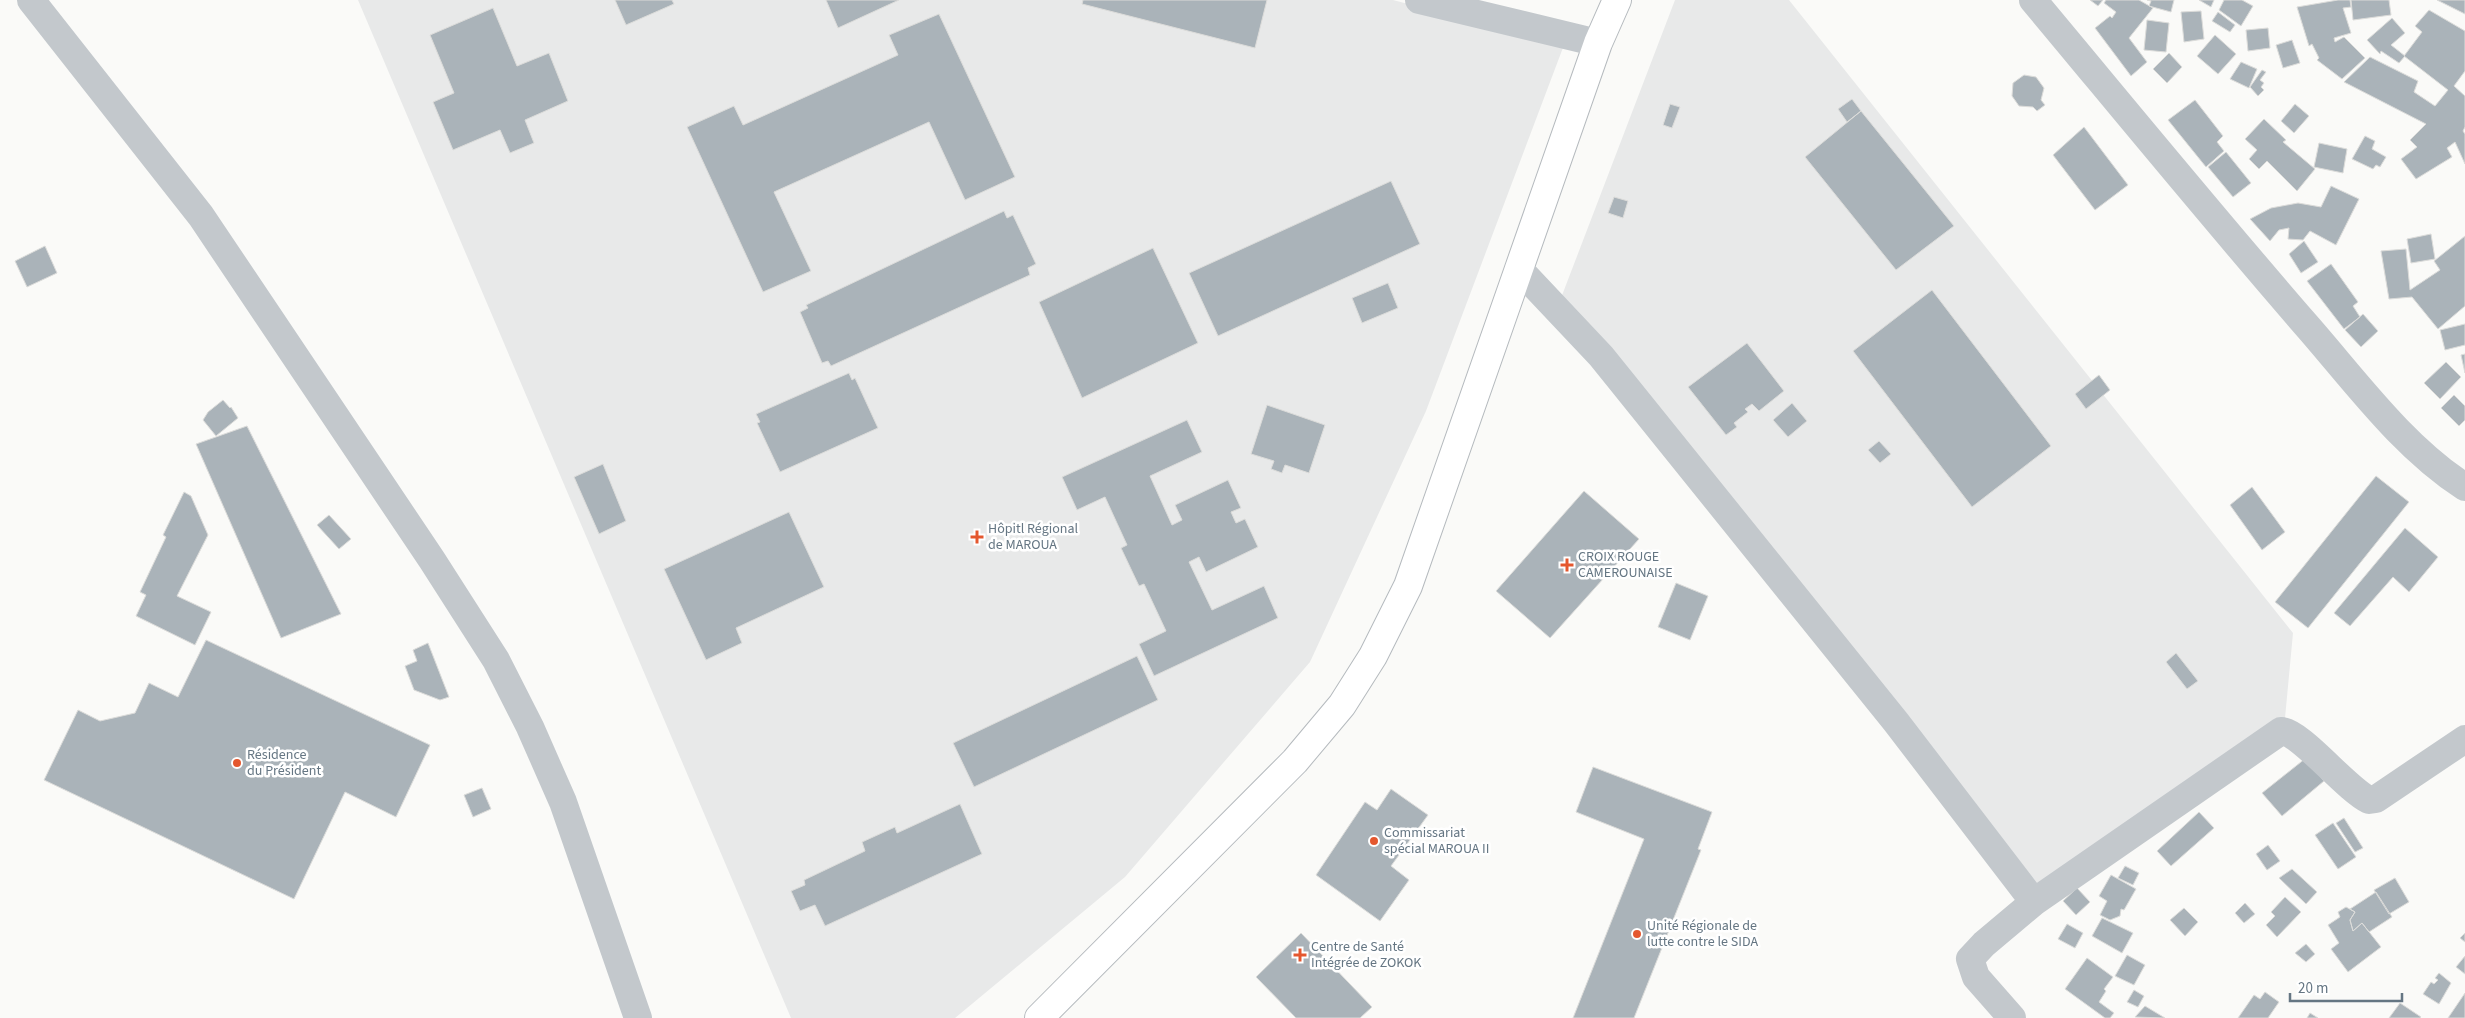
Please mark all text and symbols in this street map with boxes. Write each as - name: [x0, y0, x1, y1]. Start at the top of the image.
- place label: Hôpitl Régional de MAROUA: [988, 519, 1078, 555]
- marker: Hôpitl Régional de MAROUA: [970, 530, 984, 544]
- place label: CROIX ROUGE CAMEROUNAISE: [1578, 547, 1673, 583]
- marker: CROIX ROUGE CAMEROUNAISE: [1560, 558, 1574, 572]
- place label: Résidence du Président: [247, 745, 321, 781]
- marker: Résidence du Président: [231, 757, 243, 769]
- place label: Commissariat spécial MAROUA II: [1384, 823, 1489, 859]
- marker: Commissariat spécial MAROUA II: [1368, 835, 1380, 847]
- place label: Unité Régionale de lutte contre le SIDA: [1647, 916, 1758, 952]
- marker: Unité Régionale de lutte contre le SIDA: [1631, 928, 1643, 940]
- place label: Centre de Santé Intégrée de ZOKOK: [1311, 937, 1422, 973]
- marker: Centre de Santé Intégrée de ZOKOK: [1293, 948, 1307, 962]
- scale bar: [2290, 970, 2402, 1002]
- text: 20 m: [2298, 978, 2328, 999]

